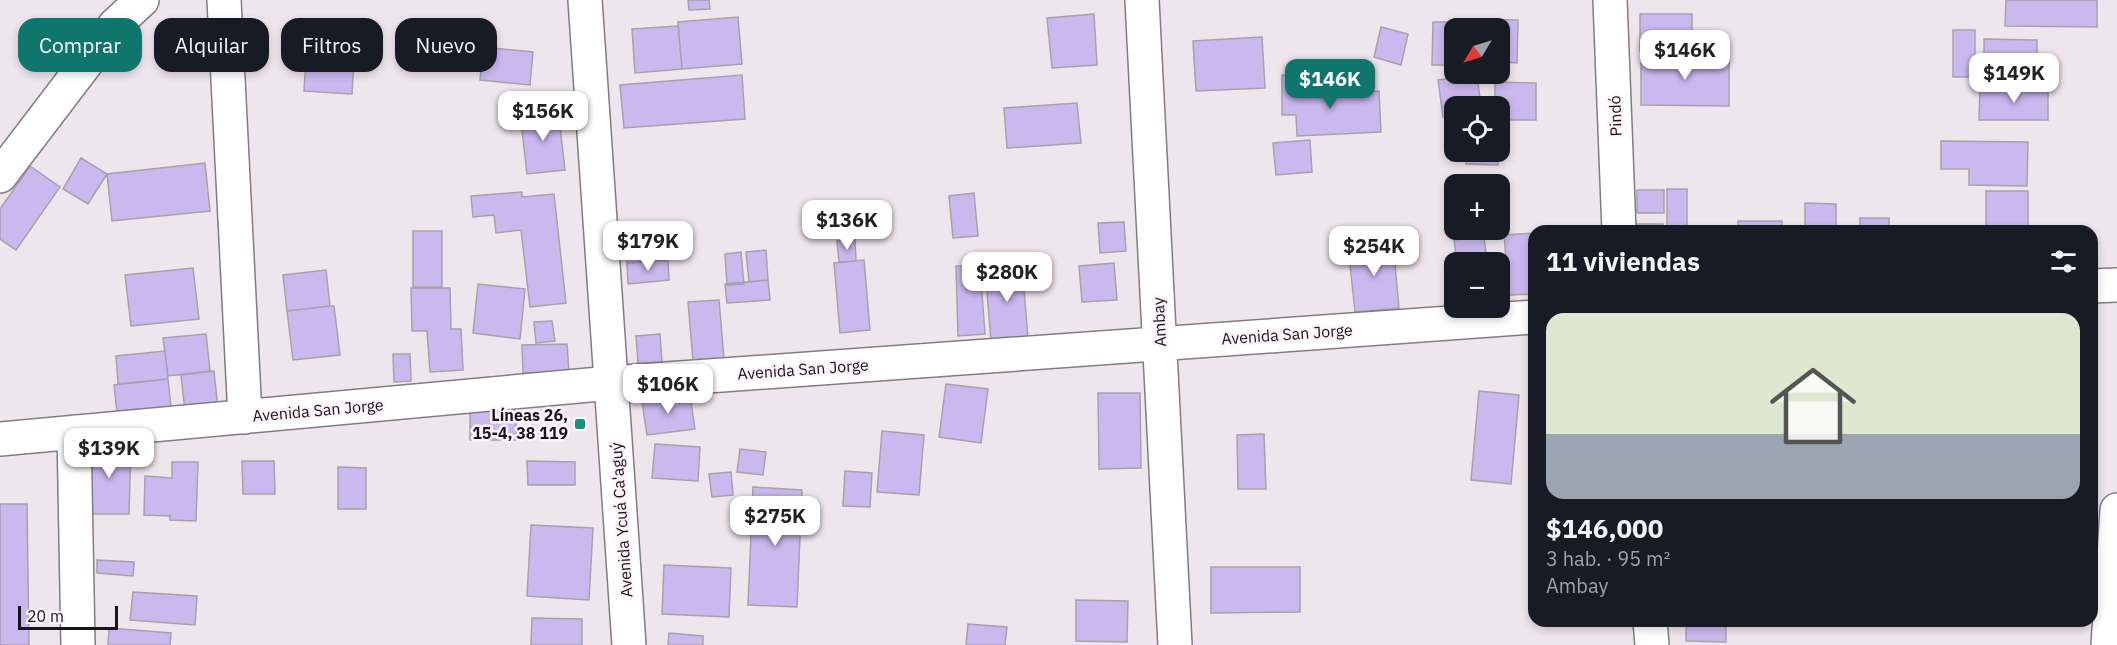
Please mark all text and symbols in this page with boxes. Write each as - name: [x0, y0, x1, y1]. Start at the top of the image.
- chip: Comprar: [18, 18, 142, 72]
- chip: Alquilar: [154, 18, 269, 72]
- chip: Filtros: [281, 18, 383, 72]
- chip: Nuevo: [395, 18, 497, 72]
- north arrow: [1444, 18, 1510, 84]
- map controls: [1444, 18, 1510, 318]
- pin: $146K: [1643, 30, 1727, 81]
- text: $146K: [1654, 36, 1716, 63]
- pin: $149K: [1972, 53, 2056, 104]
- pin: $146K: [1288, 59, 1372, 110]
- text: $149K: [1983, 59, 2045, 86]
- text: $146K: [1299, 65, 1361, 92]
- pin: $156K: [501, 91, 585, 142]
- street label: Pindó: [1604, 95, 1626, 137]
- button: locate: [1444, 96, 1510, 162]
- text: $156K: [512, 97, 574, 124]
- button: +: [1444, 174, 1510, 240]
- pin: $136K: [805, 200, 889, 251]
- text: $136K: [816, 206, 878, 233]
- pin: $179K: [606, 221, 690, 272]
- pin: $254K: [1332, 226, 1416, 277]
- text: $179K: [617, 227, 679, 254]
- text: $254K: [1343, 232, 1405, 259]
- text: 11 viviendas: [1546, 244, 1700, 278]
- icon: filters: [2047, 245, 2080, 278]
- pin: $280K: [965, 252, 1049, 303]
- button: −: [1444, 252, 1510, 318]
- text: $280K: [976, 258, 1038, 285]
- street label: Ambay: [1148, 297, 1170, 347]
- street label: Avenida San Jorge: [1221, 319, 1354, 349]
- icon: home: [1759, 352, 1867, 460]
- street label: Avenida San Jorge: [737, 354, 870, 384]
- pin: $106K: [626, 364, 710, 415]
- text: $106K: [637, 370, 699, 397]
- street label: Avenida San Jorge: [252, 394, 385, 426]
- place label: Líneas 26, 15-4, 38 119: [472, 405, 568, 443]
- marker: Líneas 26, 15-4, 38 119: [573, 417, 587, 431]
- pin: $139K: [67, 428, 151, 479]
- text: $139K: [78, 434, 140, 461]
- street label: Avenida Ycuá Ca'aguý: [606, 442, 636, 598]
- pin: $275K: [733, 496, 817, 547]
- text: $275K: [744, 502, 806, 529]
- text: $146,000: [1546, 511, 1663, 545]
- text: 3 hab. · 95 m²: [1546, 545, 1670, 572]
- text: Ambay: [1546, 572, 1608, 599]
- scale bar: [18, 603, 118, 630]
- text: 20 m: [27, 606, 64, 626]

